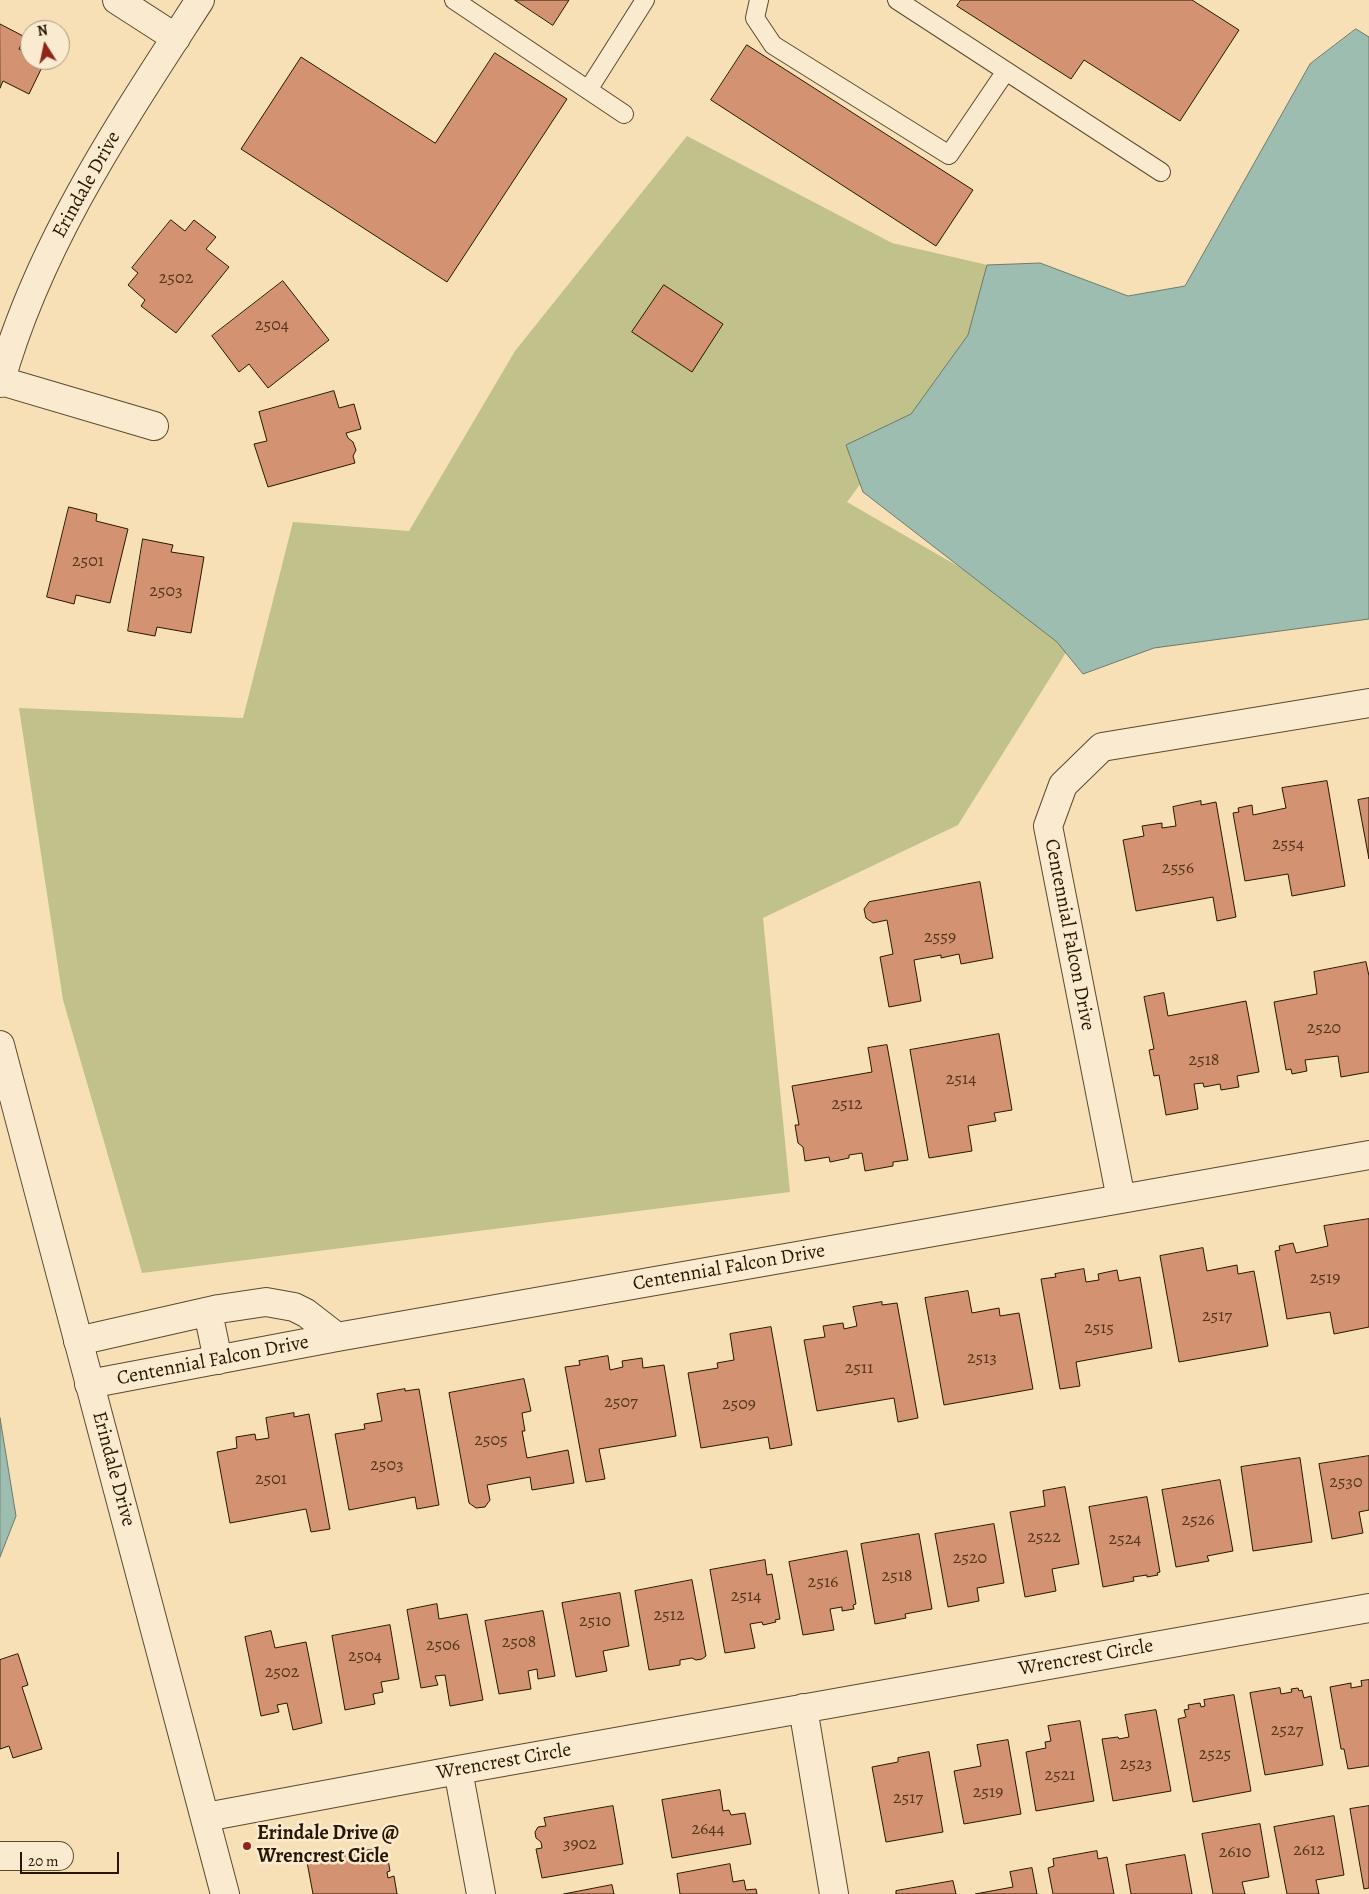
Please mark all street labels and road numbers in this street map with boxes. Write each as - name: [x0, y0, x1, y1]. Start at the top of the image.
- street label: Erindale Drive: [48, 127, 126, 243]
- street label: Centennial Falcon Drive: [1039, 837, 1099, 1033]
- street label: Centennial Falcon Drive: [631, 1239, 827, 1297]
- street label: Centennial Falcon Drive: [115, 1331, 311, 1391]
- street label: Erindale Drive: [86, 1409, 140, 1529]
- street label: Wrencrest Circle: [1017, 1634, 1155, 1682]
- street label: Wrencrest Circle: [435, 1738, 573, 1786]

